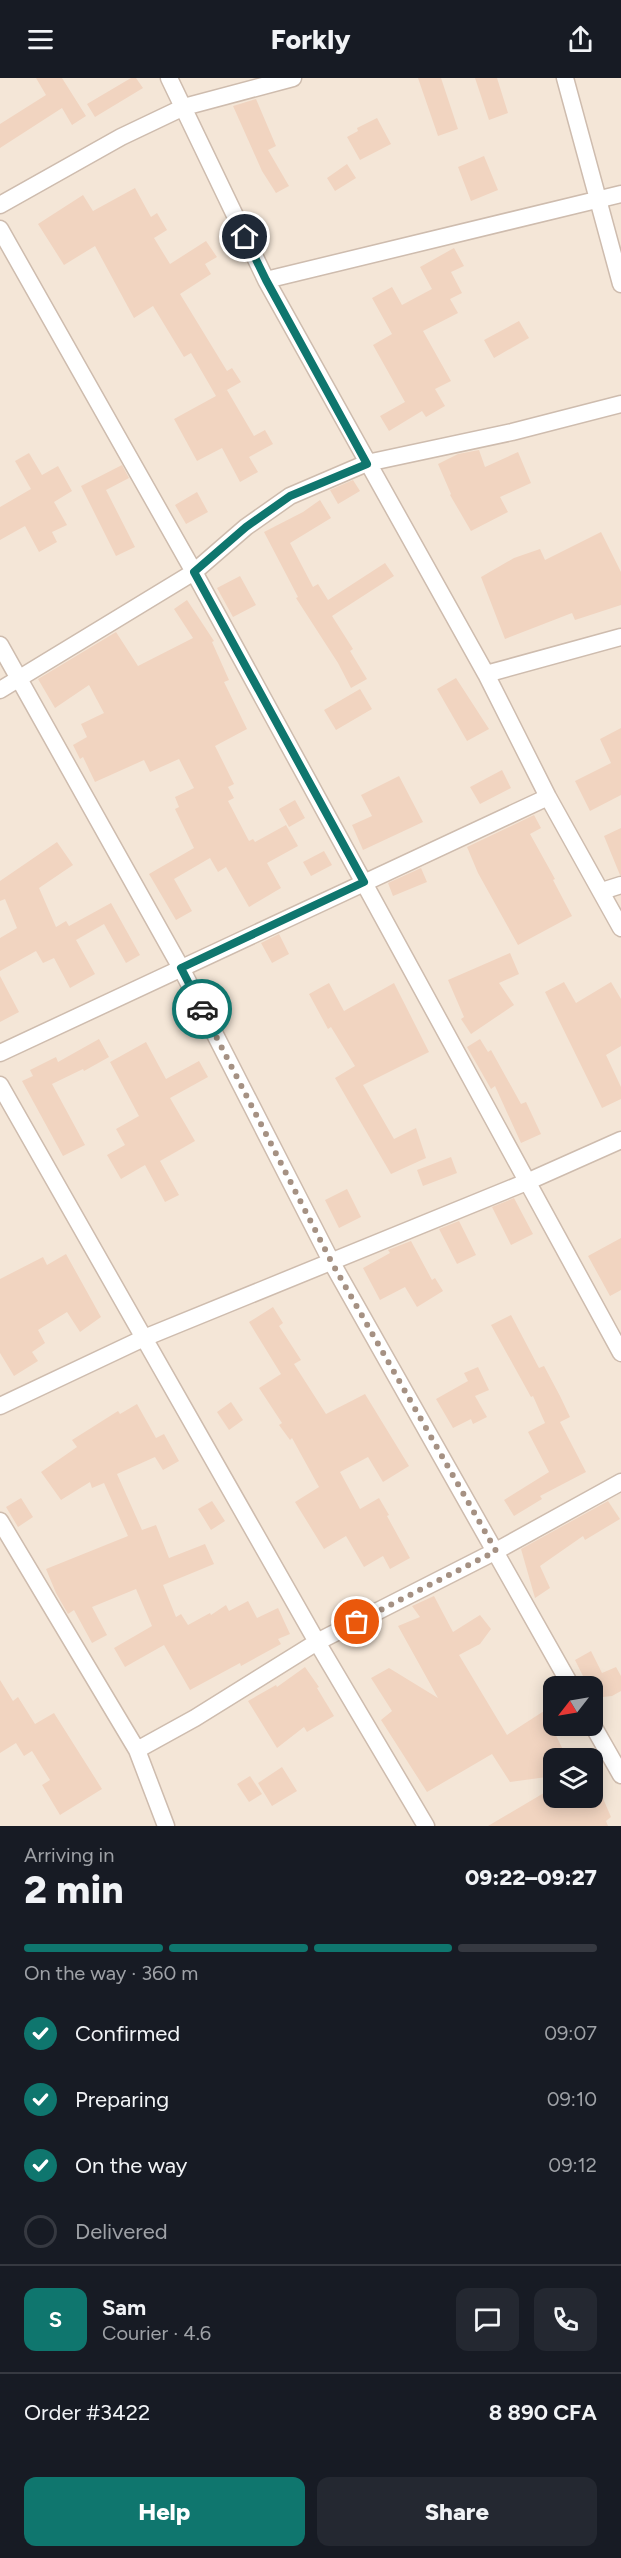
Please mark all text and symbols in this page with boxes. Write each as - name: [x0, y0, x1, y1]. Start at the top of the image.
- icon: menu: [24, 23, 57, 56]
- text: Forkly: [271, 23, 350, 56]
- icon: share: [564, 23, 597, 56]
- pin: [219, 211, 270, 262]
- icon: home: [228, 220, 261, 253]
- courier: [172, 979, 232, 1039]
- icon: car: [186, 993, 219, 1026]
- pin: [331, 1596, 382, 1647]
- icon: bag: [340, 1605, 373, 1638]
- north arrow: [543, 1676, 603, 1736]
- map controls: [543, 1676, 603, 1808]
- button: layers: [543, 1748, 603, 1808]
- text: Arriving in: [24, 1843, 114, 1867]
- text: 09:22–09:27: [465, 1864, 597, 1891]
- text: 2 min: [24, 1866, 124, 1913]
- text: On the way · 360 m: [24, 1961, 198, 1985]
- icon: check: [24, 2017, 57, 2050]
- text: Confirmed: [75, 2020, 180, 2047]
- text: 09:07: [544, 2021, 597, 2045]
- icon: check: [24, 2083, 57, 2116]
- text: Preparing: [75, 2086, 169, 2113]
- text: 09:10: [547, 2087, 597, 2111]
- icon: check: [24, 2149, 57, 2182]
- text: On the way: [75, 2152, 187, 2179]
- text: 09:12: [548, 2153, 597, 2177]
- text: Delivered: [75, 2218, 168, 2245]
- button: chat: [456, 2288, 519, 2351]
- button: phone: [534, 2288, 597, 2351]
- text: Sam: [102, 2294, 146, 2321]
- text: S: [49, 2306, 62, 2333]
- text: Courier · 4.6: [102, 2321, 211, 2345]
- text: Order #3422: [24, 2399, 150, 2426]
- text: 8 890 CFA: [489, 2399, 597, 2426]
- button: Help: [24, 2477, 305, 2546]
- button: Share: [317, 2477, 597, 2546]

